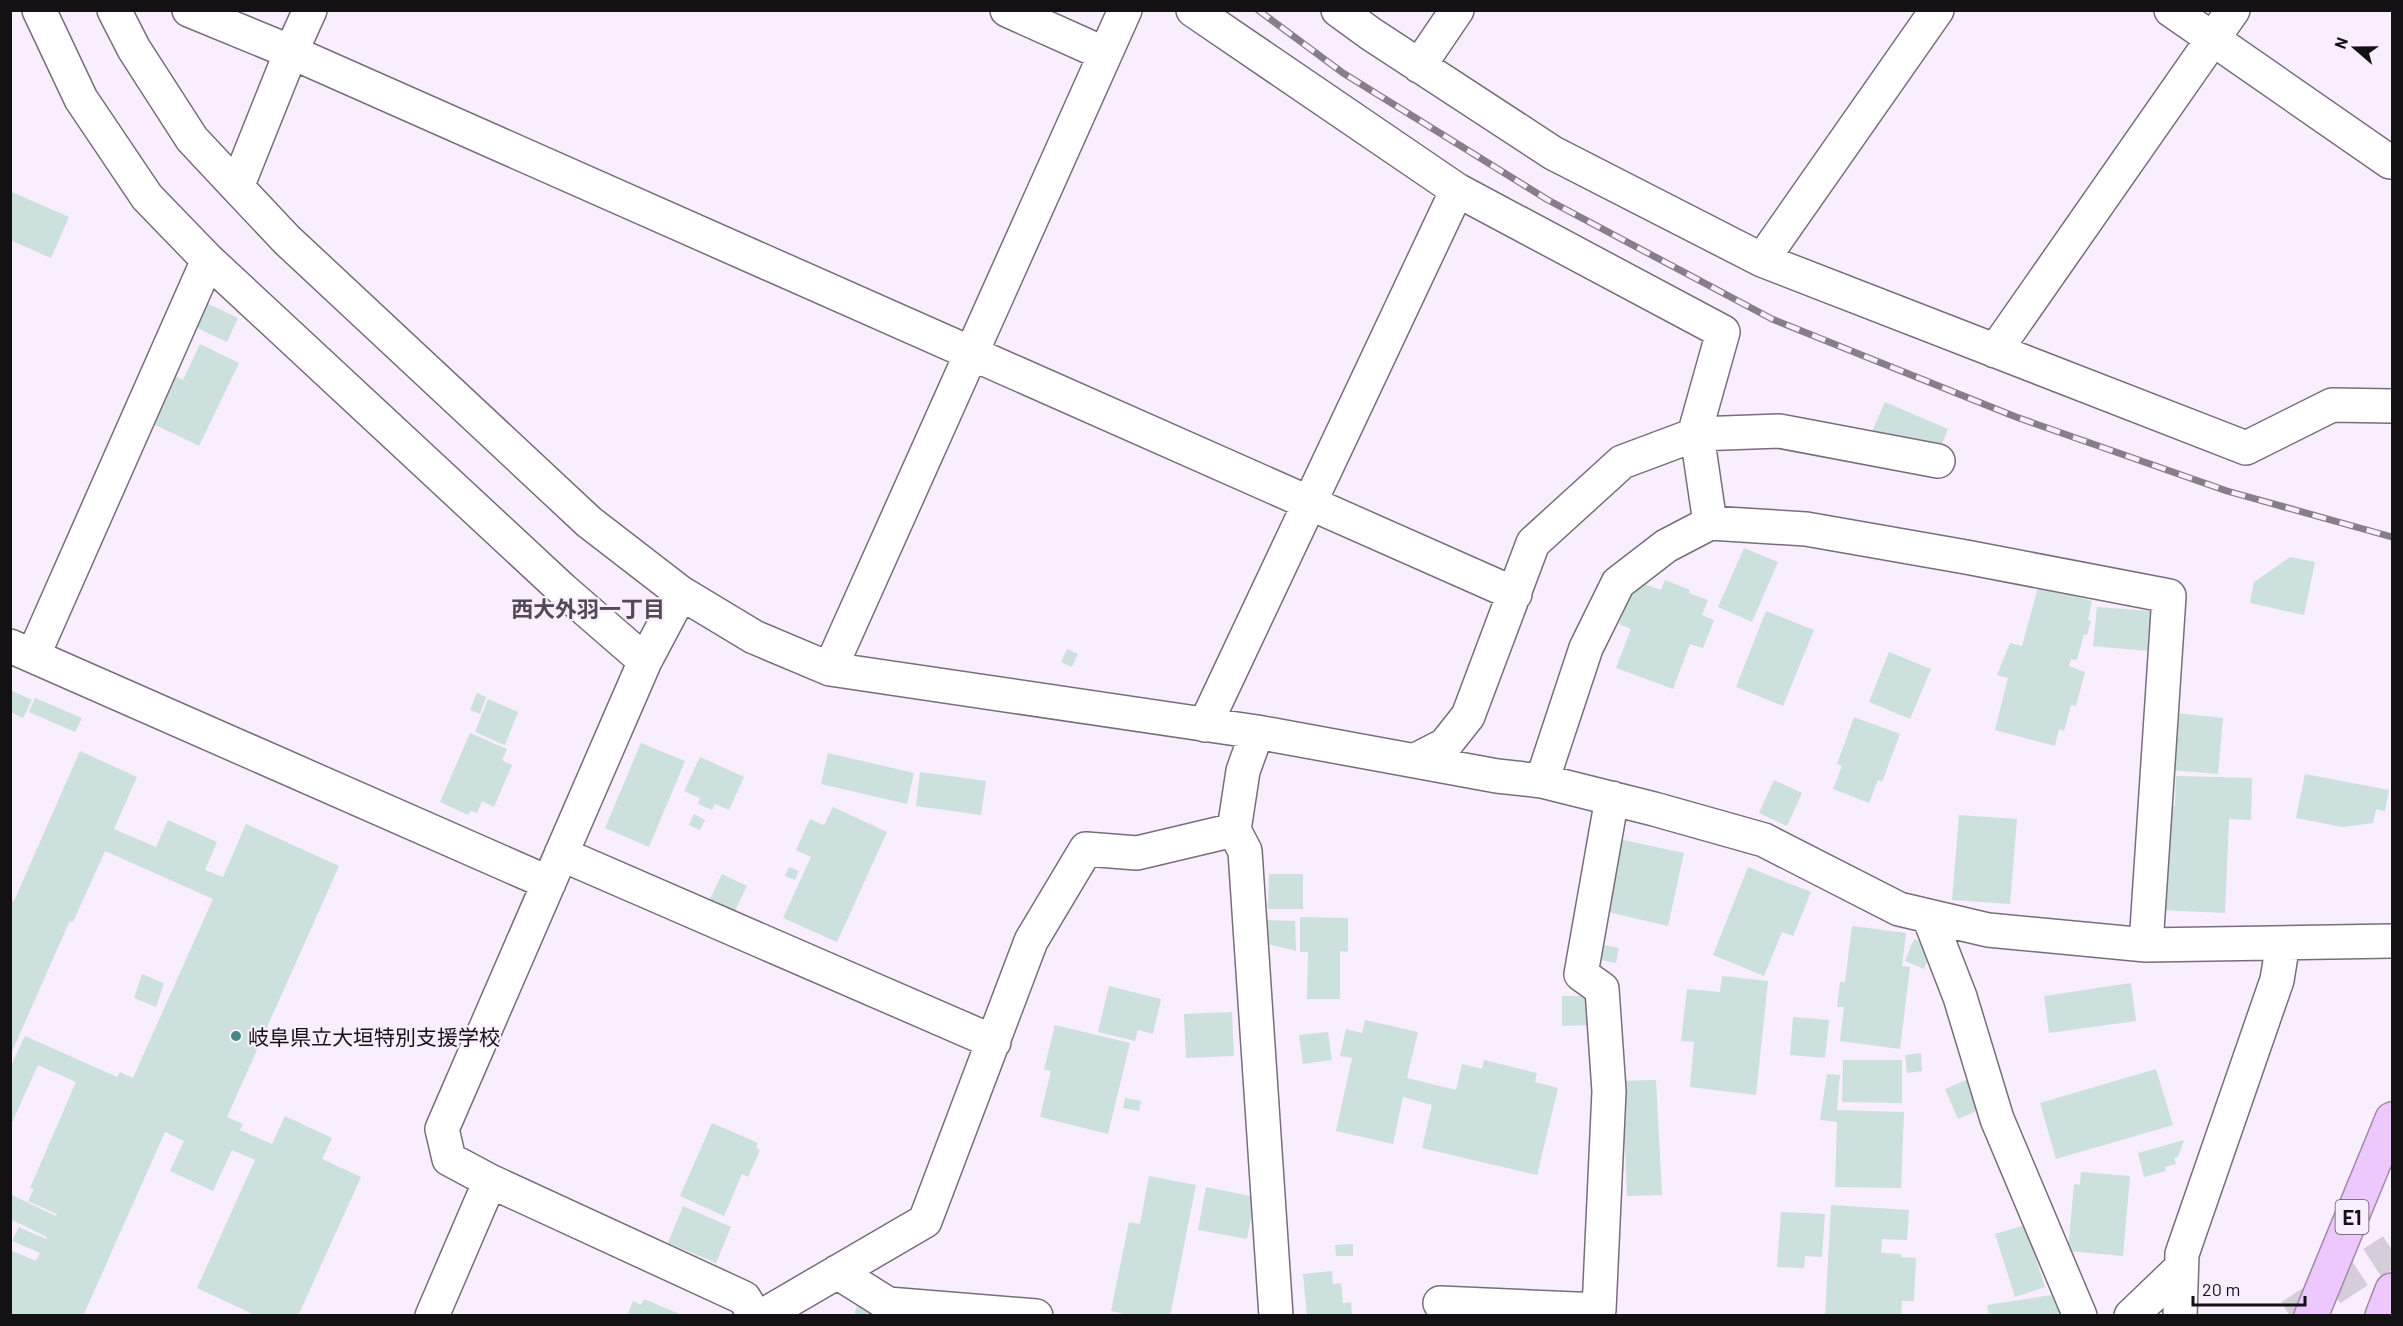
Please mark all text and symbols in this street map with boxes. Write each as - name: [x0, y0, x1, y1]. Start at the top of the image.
- north arrow: [2325, 18, 2385, 78]
- text: N: [2330, 34, 2351, 51]
- district label: 西大外羽一丁目: [511, 595, 665, 621]
- place label: 岐阜県立大垣特別支援学校: [248, 1024, 500, 1049]
- marker: 岐阜県立大垣特別支援学校: [229, 1029, 243, 1043]
- road number: E1: [2336, 1200, 2368, 1234]
- scale bar: [2193, 1269, 2306, 1307]
- text: 20 m: [2202, 1278, 2240, 1300]

